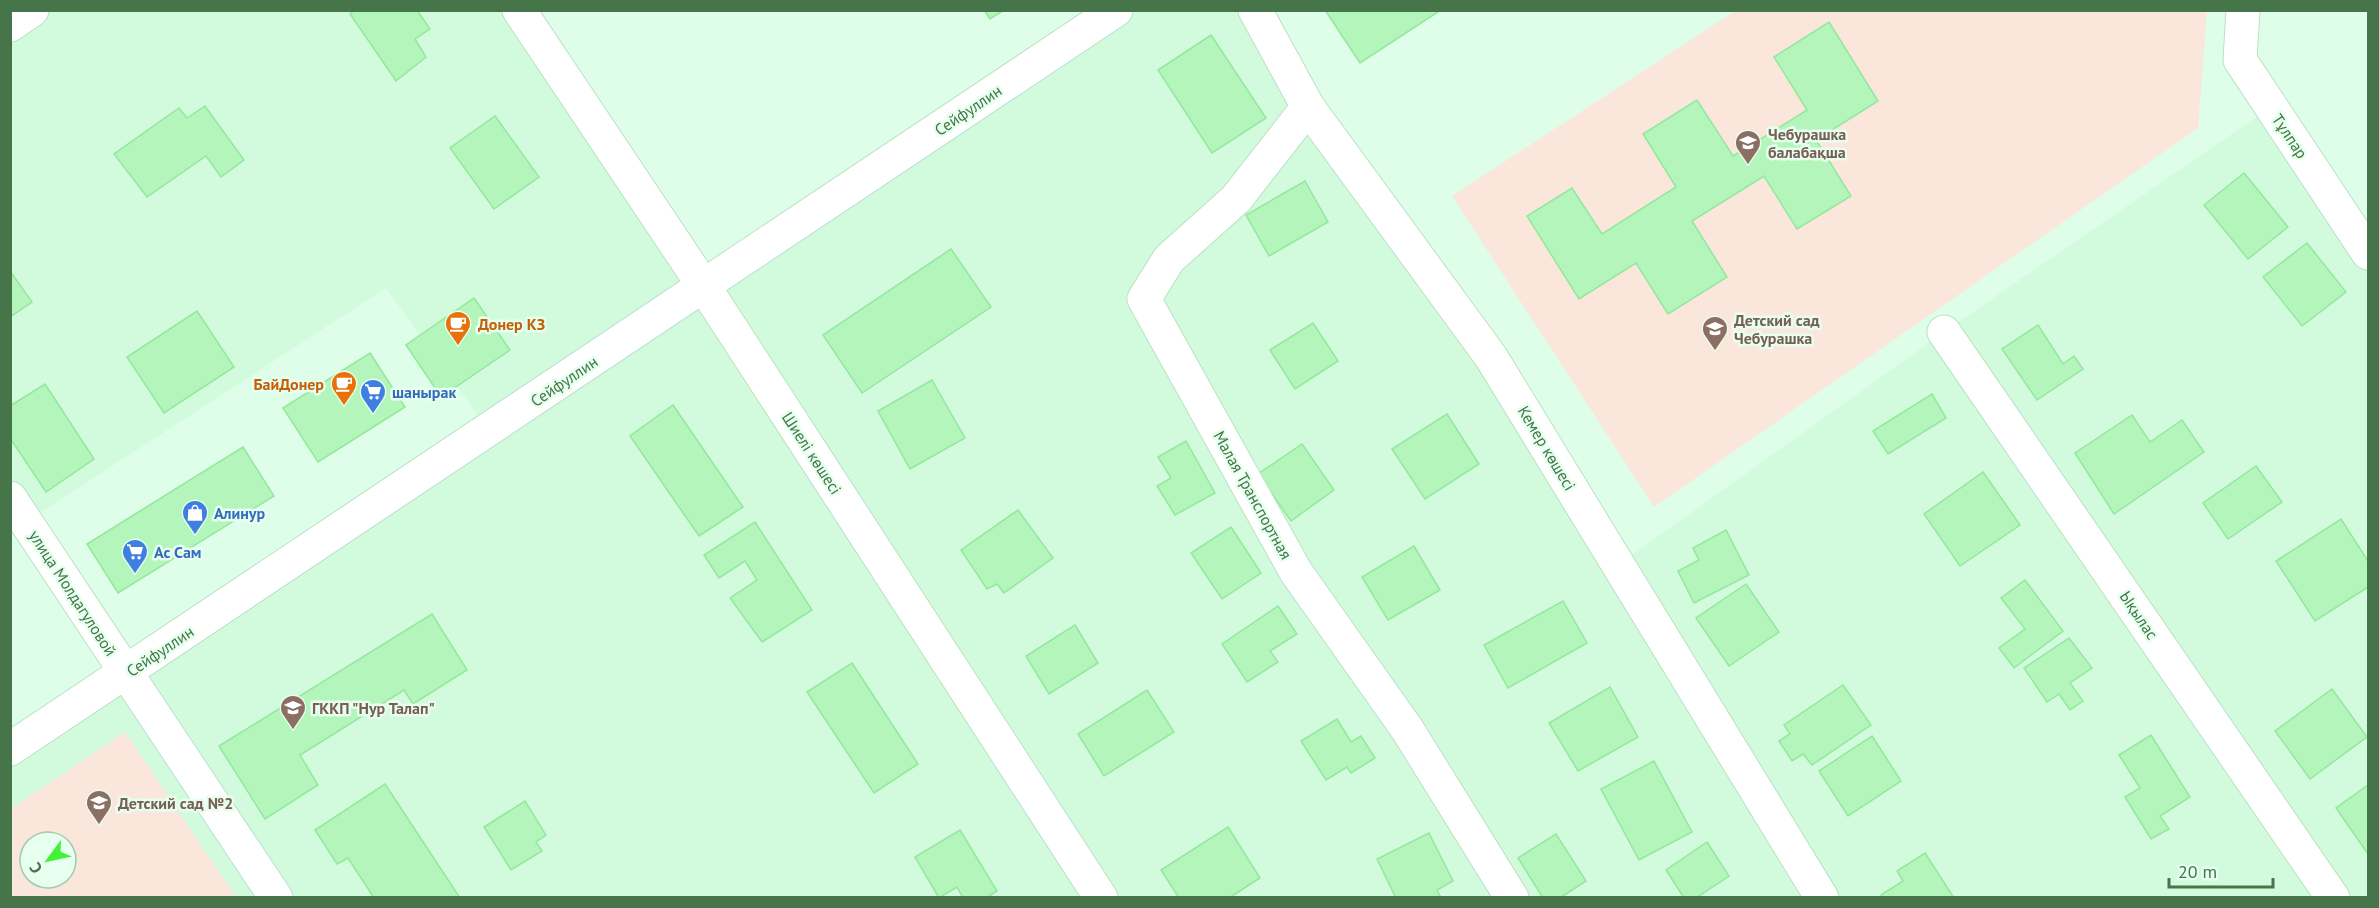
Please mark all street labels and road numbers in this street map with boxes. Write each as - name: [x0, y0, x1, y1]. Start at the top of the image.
- street label: Сейфуллин: [931, 80, 1005, 140]
- street label: Тұлпар: [2268, 110, 2312, 162]
- street label: Сейфуллин: [527, 351, 601, 411]
- street label: Кемер көшесі: [1514, 402, 1580, 494]
- street label: Шиелі көшесі: [778, 408, 846, 498]
- street label: Малая Транспортная: [1209, 427, 1297, 563]
- street label: улица Молдагуловой: [25, 526, 121, 660]
- street label: Ықылас: [2116, 587, 2162, 643]
- street label: Сейфуллин: [123, 621, 197, 681]

